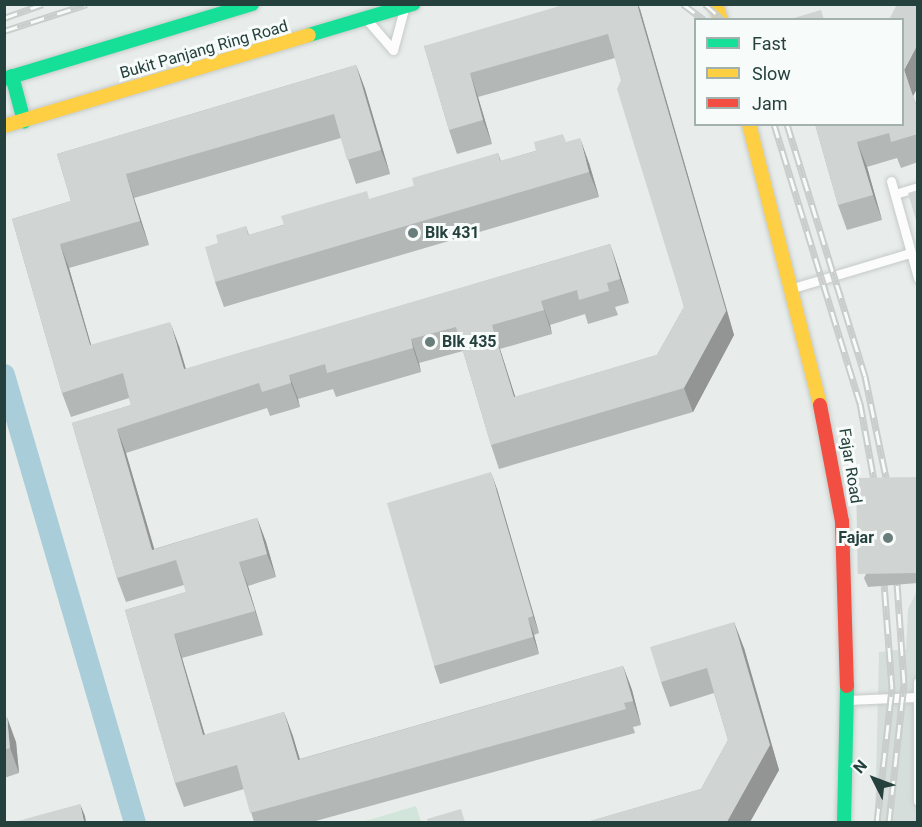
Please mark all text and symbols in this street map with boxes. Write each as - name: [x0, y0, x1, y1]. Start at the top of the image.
- street label: Bukit Panjang Ring Road: [118, 17, 290, 83]
- legend: [694, 18, 904, 126]
- text: Fast: [752, 33, 787, 54]
- text: Slow: [752, 63, 791, 84]
- text: Jam: [752, 93, 788, 114]
- place label: Blk 431: [425, 223, 480, 243]
- marker: Blk 431: [406, 226, 420, 240]
- place label: Blk 435: [442, 332, 497, 352]
- marker: Blk 435: [423, 335, 437, 349]
- street label: Fajar Road: [835, 427, 865, 505]
- place label: Fajar: [838, 528, 874, 548]
- marker: Fajar: [879, 529, 897, 547]
- north arrow: [844, 749, 904, 809]
- text: N: [849, 756, 871, 777]

